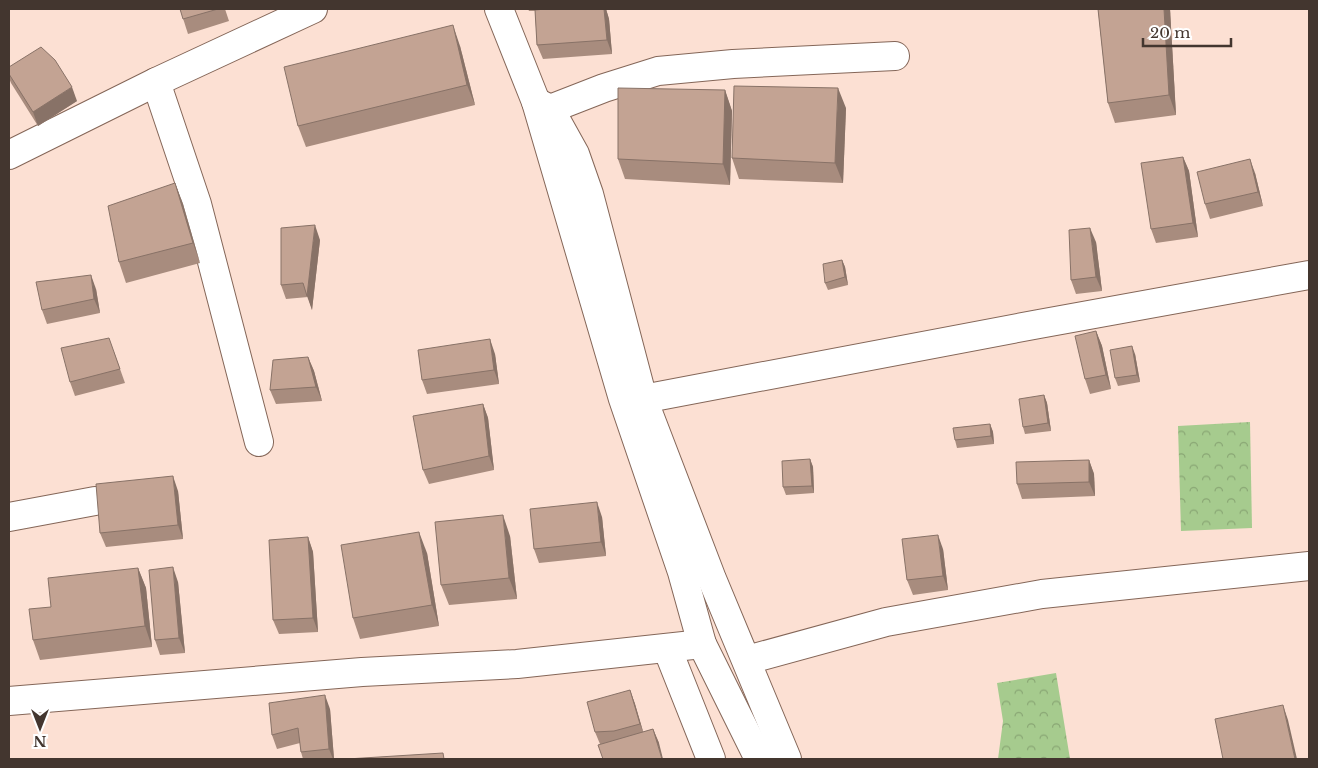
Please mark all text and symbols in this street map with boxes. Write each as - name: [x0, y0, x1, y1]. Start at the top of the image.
- scale bar: [1143, 15, 1230, 47]
- text: 20 m: [1150, 23, 1190, 42]
- north arrow: [15, 703, 65, 753]
- text: N: [33, 732, 47, 750]

